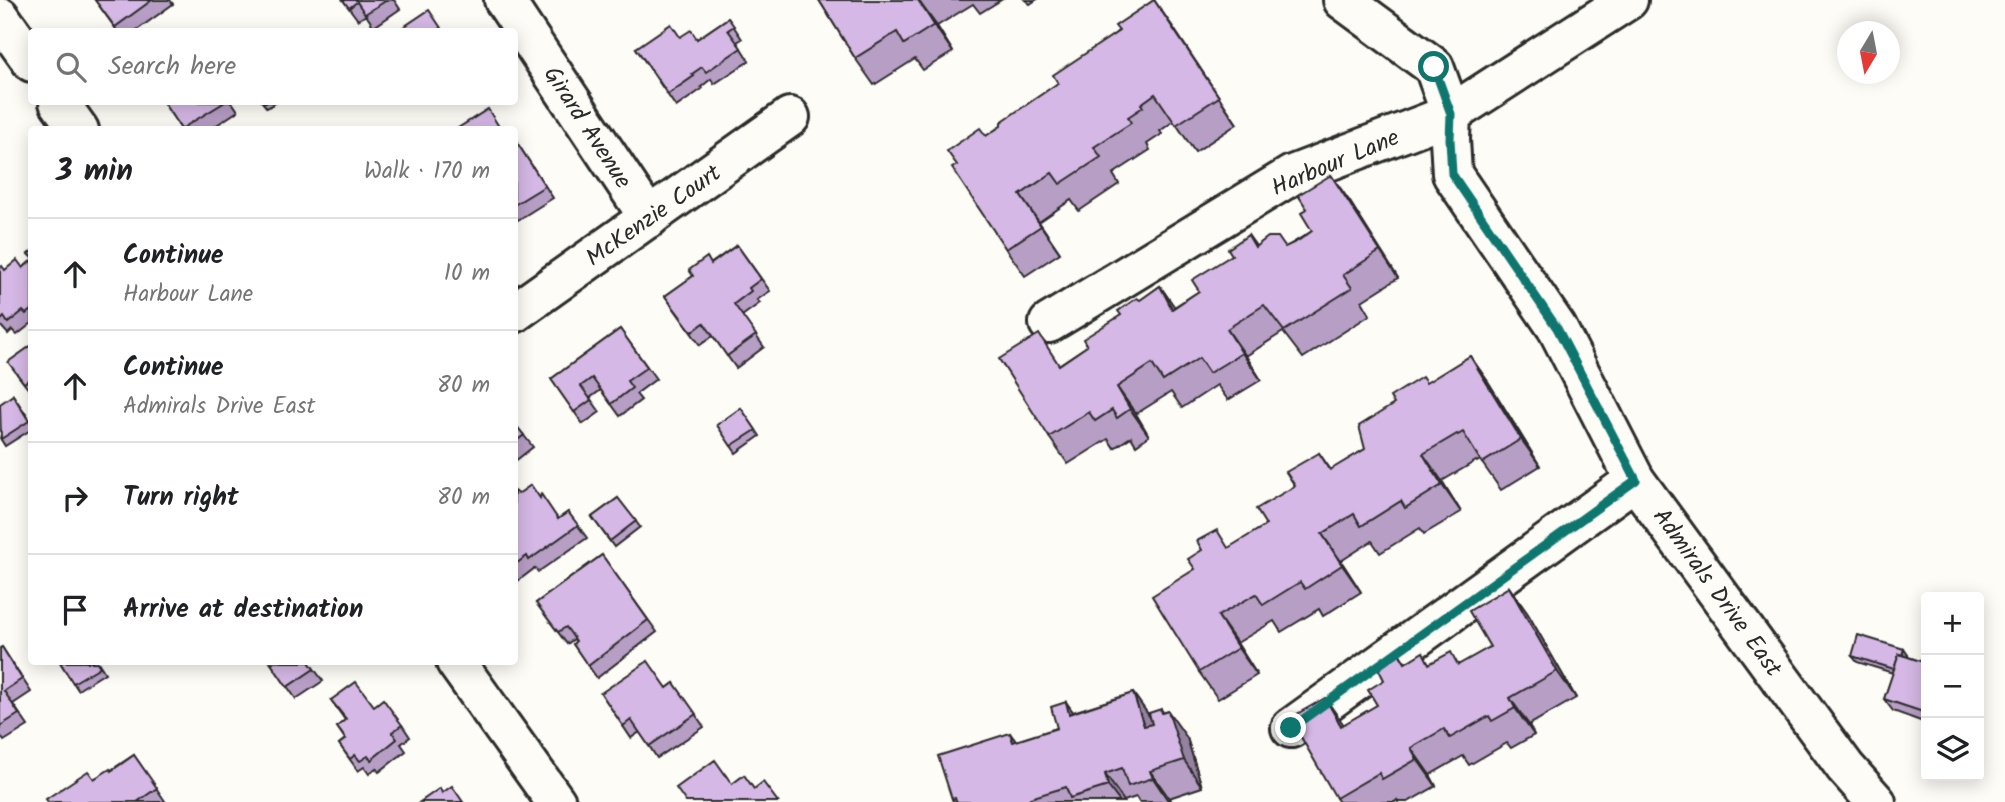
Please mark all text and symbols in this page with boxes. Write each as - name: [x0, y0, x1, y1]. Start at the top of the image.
- north arrow: [1837, 21, 1900, 84]
- search box: [28, 28, 518, 105]
- text: Search here: [108, 46, 236, 88]
- icon: search: [52, 48, 90, 86]
- route start: [1418, 51, 1449, 82]
- street label: Girard Avenue: [532, 59, 641, 197]
- street label: Harbour Lane: [1265, 119, 1406, 208]
- text: 3 min: [56, 148, 133, 196]
- text: Walk · 170 m: [364, 154, 490, 190]
- street label: McKenzie Court: [578, 155, 730, 278]
- text: Continue: [123, 235, 224, 277]
- icon: ahead: [56, 255, 94, 293]
- text: 10 m: [444, 256, 490, 292]
- text: Harbour Lane: [123, 277, 253, 313]
- text: Continue: [123, 347, 224, 389]
- icon: ahead: [56, 367, 94, 405]
- text: 80 m: [437, 368, 490, 404]
- text: Admirals Drive East: [123, 389, 315, 425]
- text: Turn right: [123, 477, 239, 519]
- icon: right: [56, 479, 94, 517]
- text: 80 m: [437, 480, 490, 516]
- street label: Admirals Drive East: [1642, 500, 1792, 686]
- text: Arrive at destination: [123, 589, 363, 631]
- icon: arrive: [56, 591, 94, 629]
- map controls: [1921, 592, 1984, 781]
- button: +: [1921, 592, 1984, 655]
- button: −: [1921, 655, 1984, 718]
- route end: [1275, 712, 1306, 743]
- button: layers: [1921, 718, 1984, 781]

